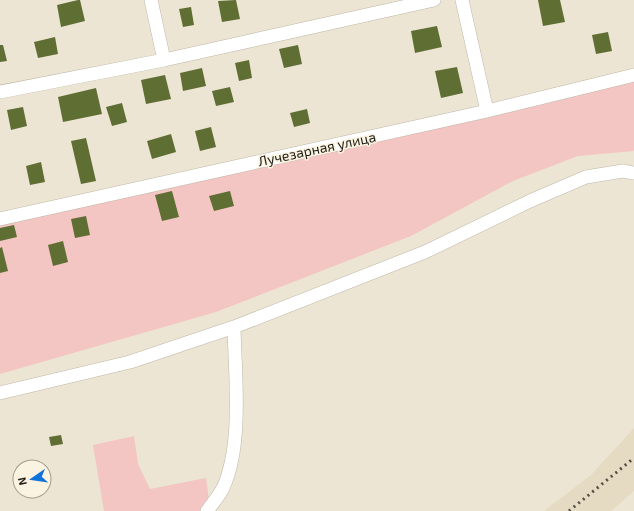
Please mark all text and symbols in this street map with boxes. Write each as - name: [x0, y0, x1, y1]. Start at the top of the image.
- street label: Лучезарная улица: [256, 128, 377, 169]
- north arrow: [12, 459, 52, 499]
- text: N: [15, 476, 29, 487]

